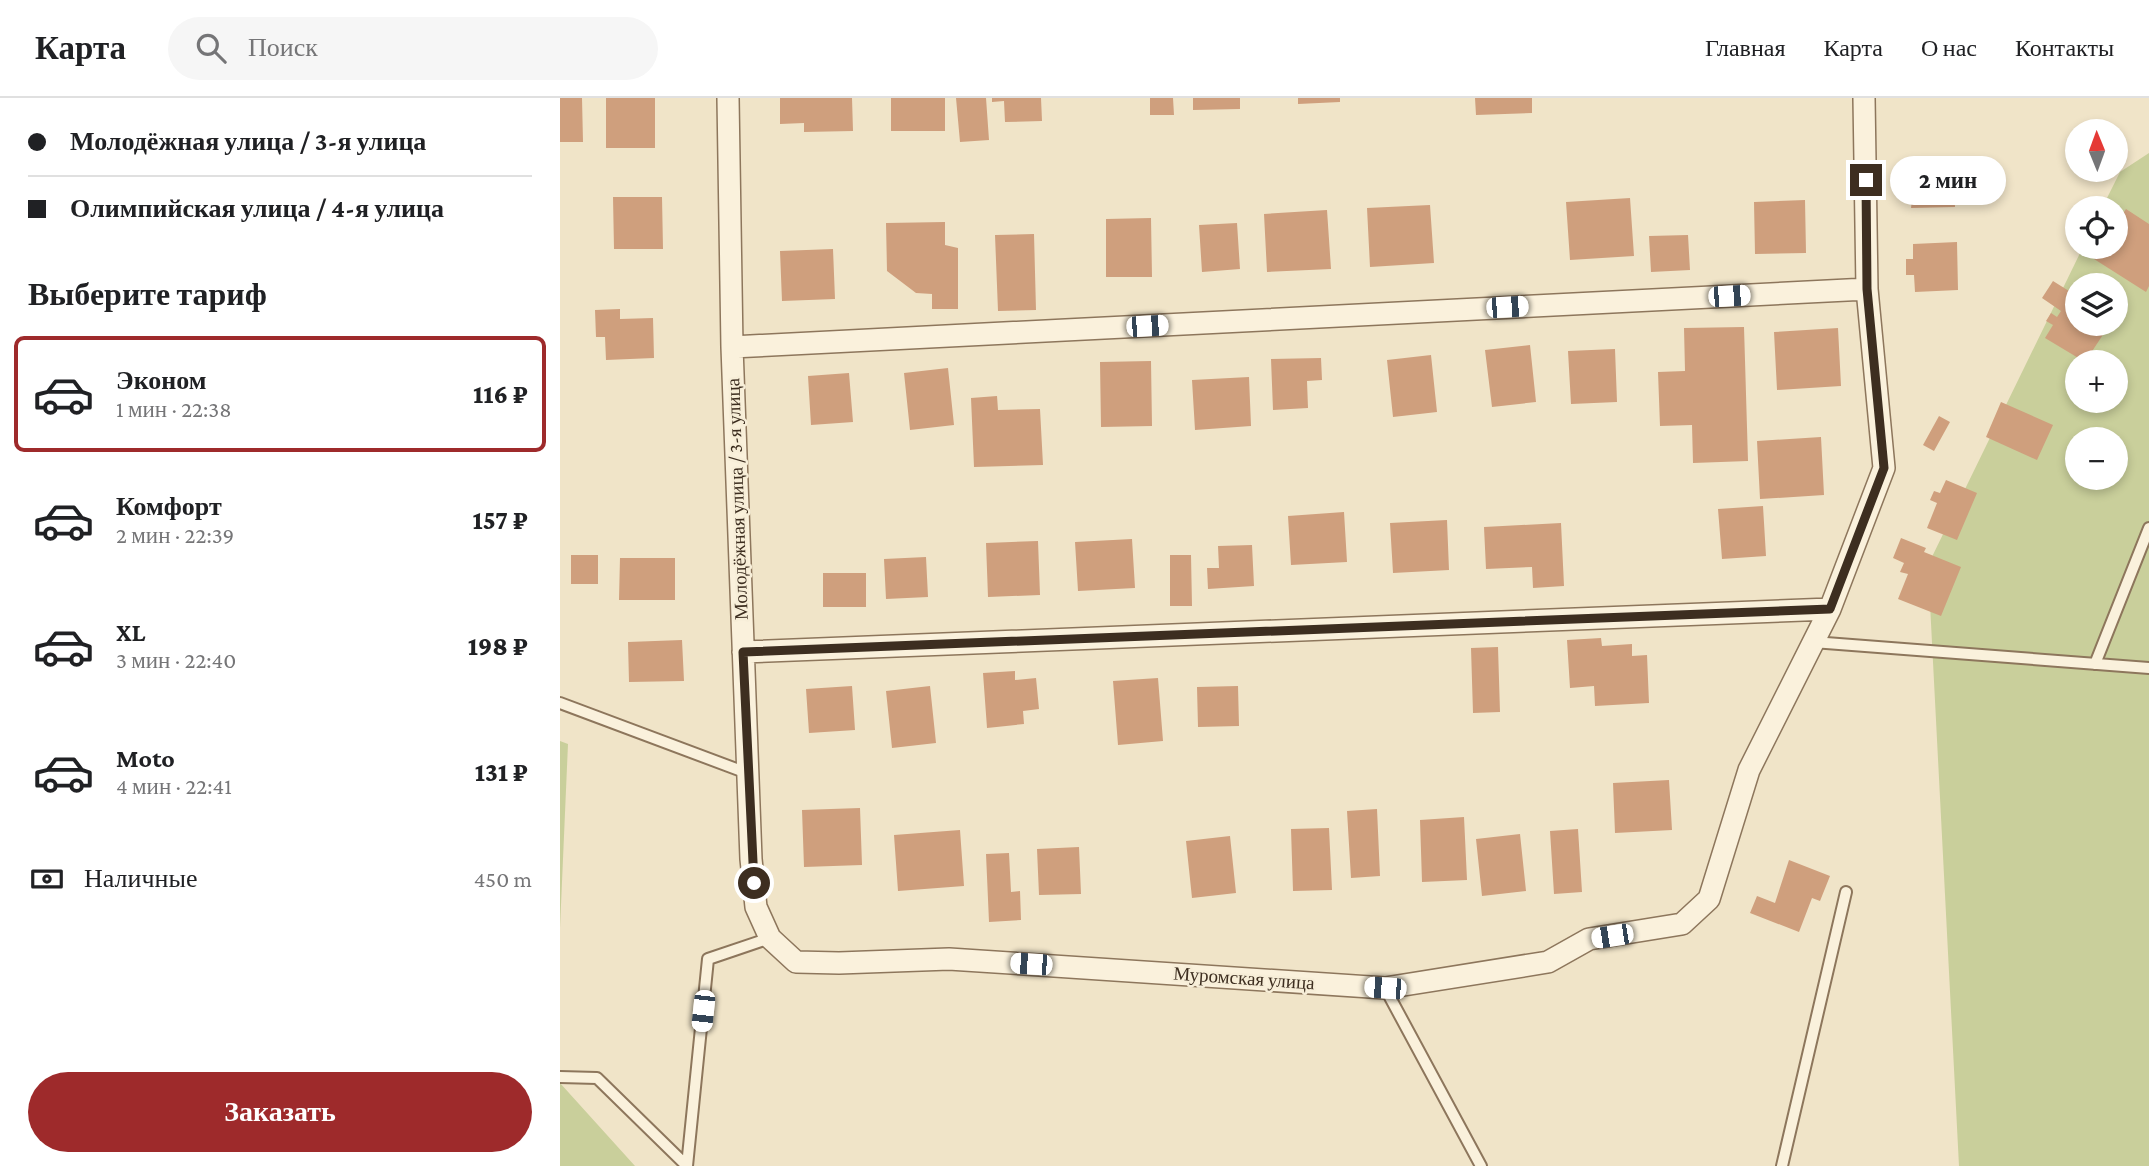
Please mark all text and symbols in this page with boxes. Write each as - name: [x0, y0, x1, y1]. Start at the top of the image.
- search box: [168, 17, 658, 80]
- text: Карта: [35, 29, 126, 66]
- icon: search: [192, 29, 230, 67]
- text: Поиск: [248, 33, 318, 62]
- text: Главная: [1705, 34, 1786, 61]
- text: Карта: [1824, 34, 1883, 61]
- text: О нас: [1921, 34, 1977, 61]
- text: Контакты: [2015, 34, 2114, 61]
- north arrow: [2065, 119, 2128, 182]
- map controls: [2065, 119, 2128, 490]
- text: Молодёжная улица / 3-я улица: [70, 127, 426, 156]
- callout: 2 мин: [1890, 155, 2006, 204]
- route end: [1850, 164, 1882, 196]
- text: 2 мин: [1919, 167, 1977, 193]
- text: Олимпийская улица / 4-я улица: [70, 194, 444, 223]
- button: locate: [2065, 196, 2128, 259]
- button: layers: [2065, 273, 2128, 336]
- text: Выберите тариф: [28, 276, 267, 312]
- car: [1708, 284, 1751, 308]
- car: [1486, 295, 1529, 319]
- car: [1126, 314, 1169, 338]
- button: +: [2065, 350, 2128, 413]
- icon: car: [32, 363, 95, 426]
- text: Эконом: [116, 366, 206, 395]
- street label: Молодёжная улица / 3-я улица: [722, 377, 752, 620]
- text: 116 ₽: [473, 380, 528, 409]
- text: 1 мин · 22:38: [116, 396, 232, 422]
- button: −: [2065, 427, 2128, 490]
- icon: car: [32, 489, 95, 552]
- text: Комфорт: [116, 492, 222, 521]
- text: 157 ₽: [473, 506, 528, 535]
- text: 2 мин · 22:39: [116, 522, 234, 548]
- icon: car: [32, 615, 95, 678]
- text: XL: [116, 618, 145, 647]
- text: 198 ₽: [468, 632, 528, 661]
- text: 3 мин · 22:40: [116, 647, 236, 673]
- icon: car: [32, 741, 95, 804]
- text: Moto: [116, 744, 175, 773]
- text: 131 ₽: [475, 758, 528, 787]
- text: 4 мин · 22:41: [116, 773, 232, 799]
- icon: cash: [28, 860, 66, 898]
- text: Наличные: [84, 864, 197, 893]
- text: 450 m: [474, 866, 532, 892]
- route start: [738, 867, 770, 899]
- car: [1590, 922, 1635, 950]
- car: [1010, 952, 1053, 976]
- street label: Муромская улица: [1173, 963, 1316, 993]
- car: [1364, 976, 1407, 1000]
- car: [691, 989, 716, 1033]
- button: Заказать: [28, 1072, 532, 1152]

